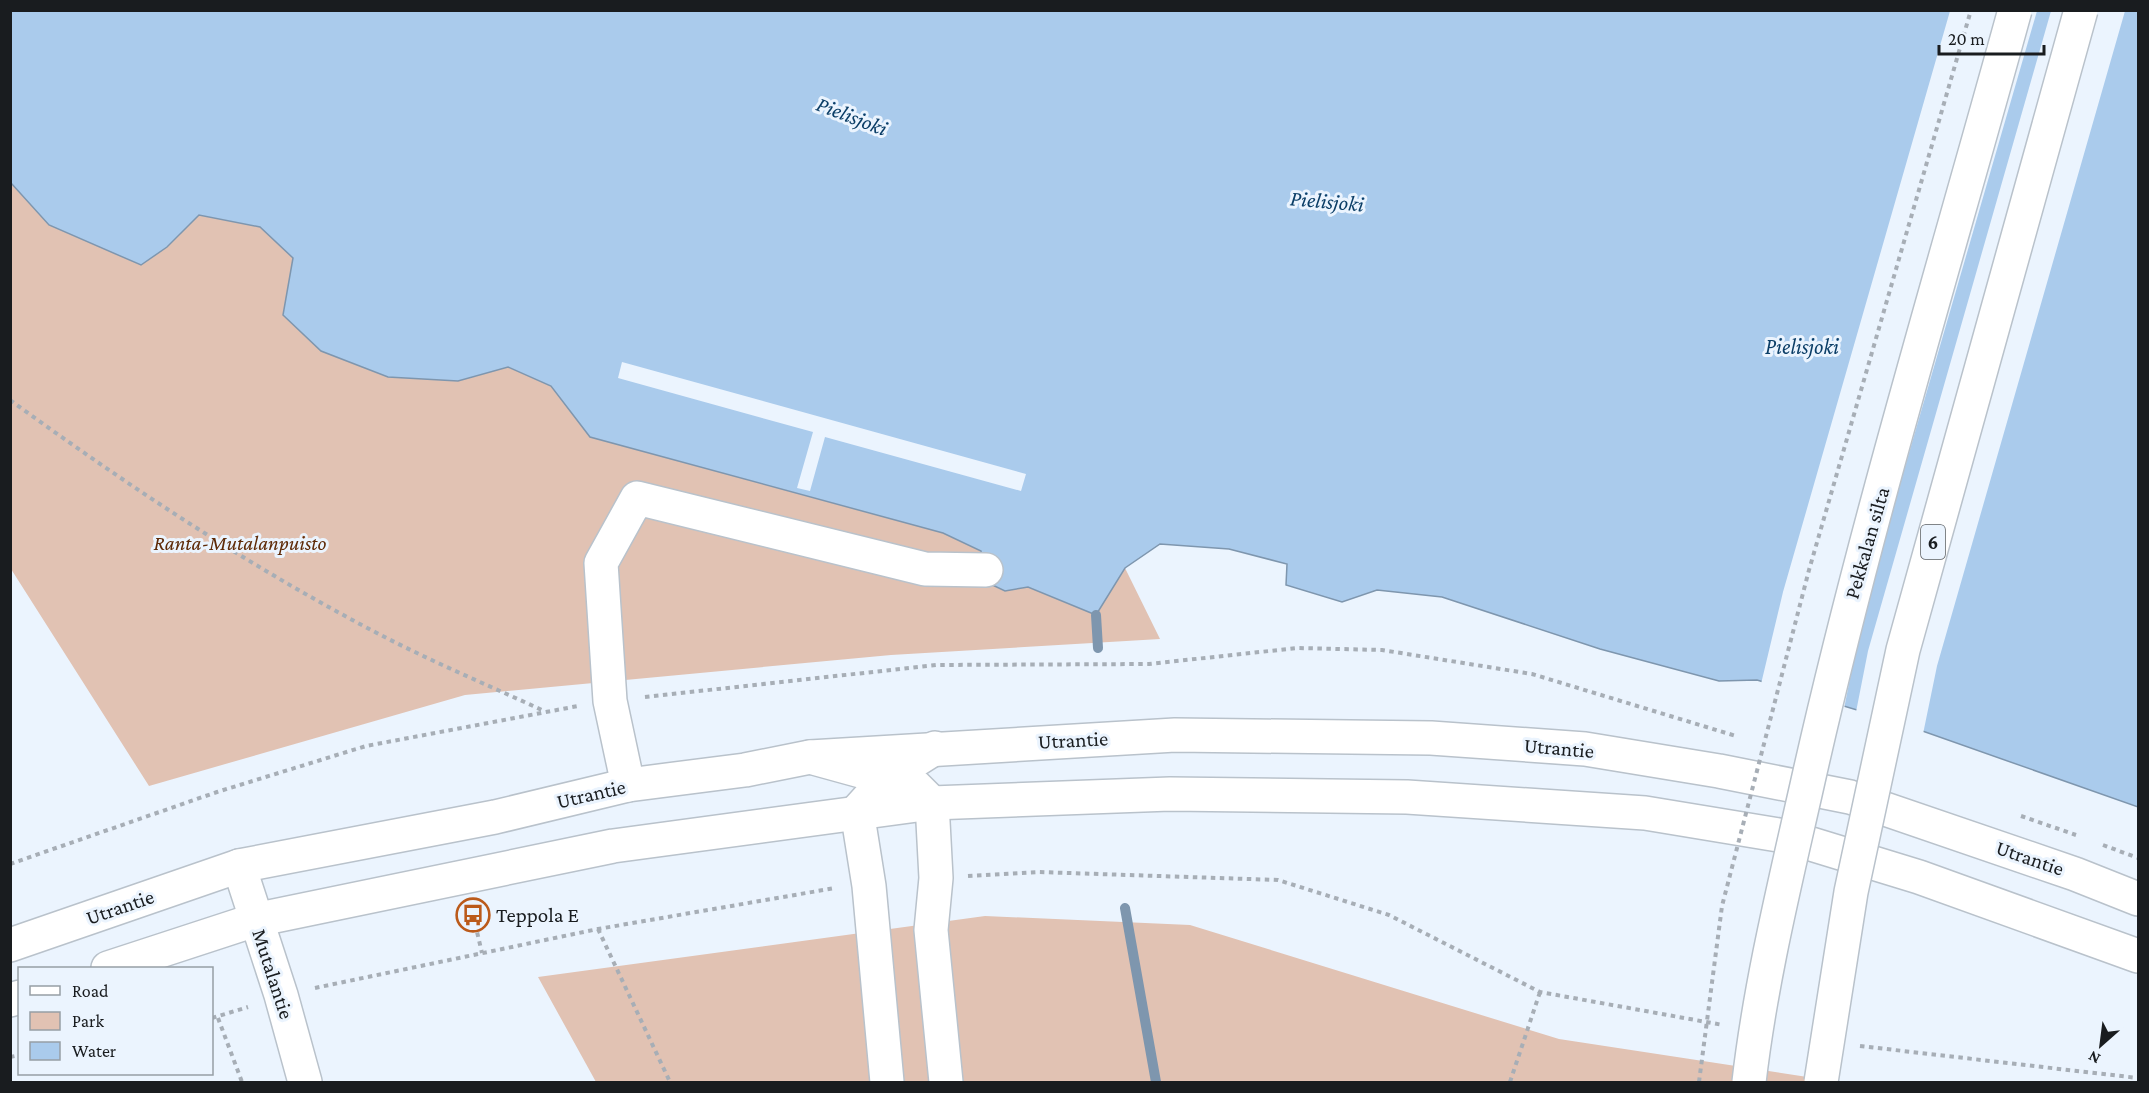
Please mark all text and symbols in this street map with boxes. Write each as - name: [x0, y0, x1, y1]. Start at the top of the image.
- scale bar: [1939, 18, 2044, 56]
- text: 20 m: [1948, 29, 1985, 49]
- water label: Pielisjoki: [813, 91, 891, 142]
- water label: Pielisjoki: [1289, 185, 1365, 218]
- water label: Pielisjoki: [1765, 334, 1839, 360]
- street label: Pekkalan silta: [1840, 484, 1895, 602]
- road number: 6: [1921, 525, 1945, 559]
- park label: Ranta-Mutalanpuisto: [153, 531, 327, 555]
- street label: Utrantie: [1037, 726, 1109, 754]
- street label: Utrantie: [1523, 733, 1595, 763]
- street label: Utrantie: [554, 774, 628, 814]
- street label: Utrantie: [1993, 835, 2067, 881]
- street label: Utrantie: [83, 884, 157, 930]
- bus stop icon: Teppola E: [455, 897, 491, 933]
- place label: Teppola E: [496, 903, 579, 927]
- street label: Mutalantie: [247, 926, 299, 1022]
- legend: [18, 967, 213, 1075]
- text: Road: [72, 981, 109, 1001]
- text: Park: [72, 1011, 104, 1031]
- north arrow: [2071, 1015, 2131, 1075]
- text: Water: [72, 1041, 117, 1061]
- text: N: [2085, 1048, 2103, 1068]

